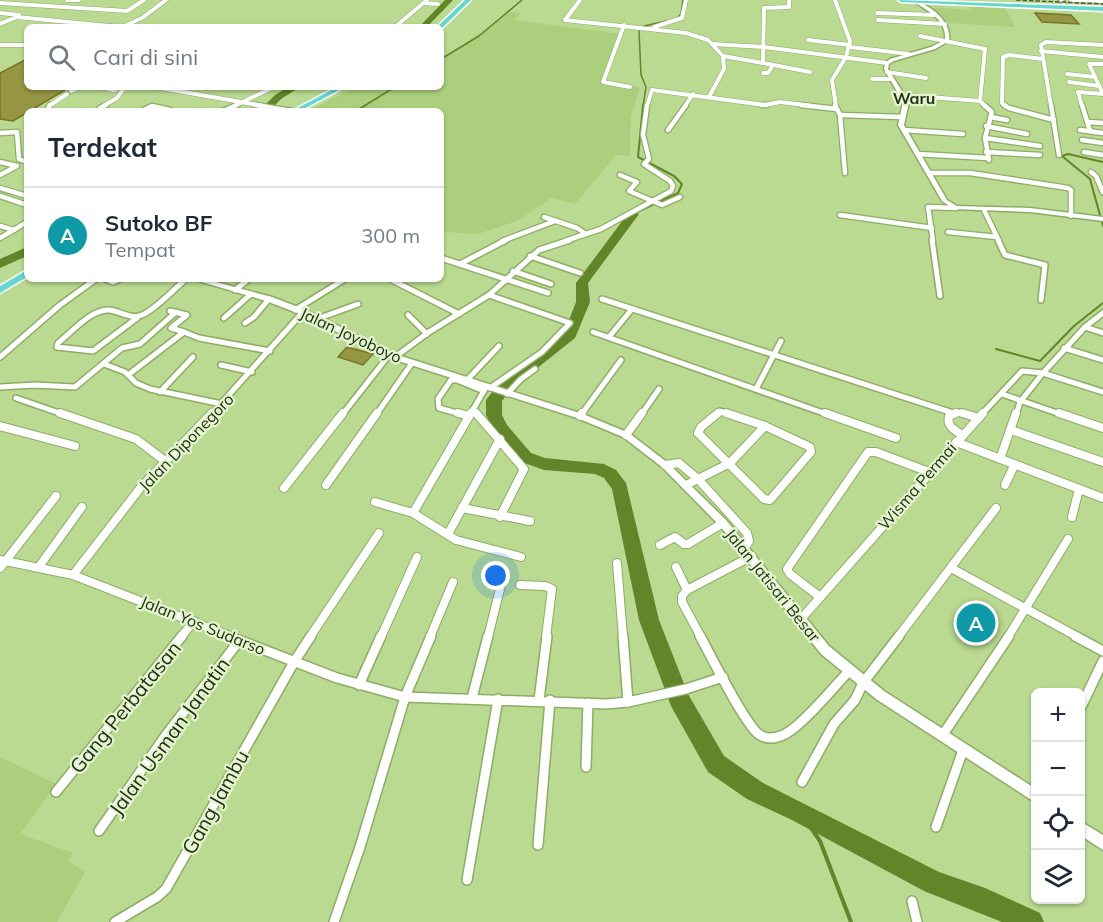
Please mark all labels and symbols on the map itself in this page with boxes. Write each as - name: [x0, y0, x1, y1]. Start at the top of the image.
- district label: Waru: [893, 88, 935, 108]
- street label: Jalan Joyoboyo: [297, 303, 405, 367]
- street label: Jalan Diponegoro: [134, 389, 238, 495]
- street label: Wisma Permai: [874, 438, 960, 534]
- street label: Jalan Jatisari Besar: [721, 524, 825, 646]
- your location: [481, 561, 510, 590]
- street label: Jalan Yos Sudarso: [138, 591, 268, 659]
- pin: A: [956, 600, 996, 646]
- street label: Gang Perbatasan: [64, 636, 186, 778]
- street label: Jalan Usman Janatin: [103, 652, 235, 820]
- street label: Gang Jambu: [176, 746, 254, 858]

